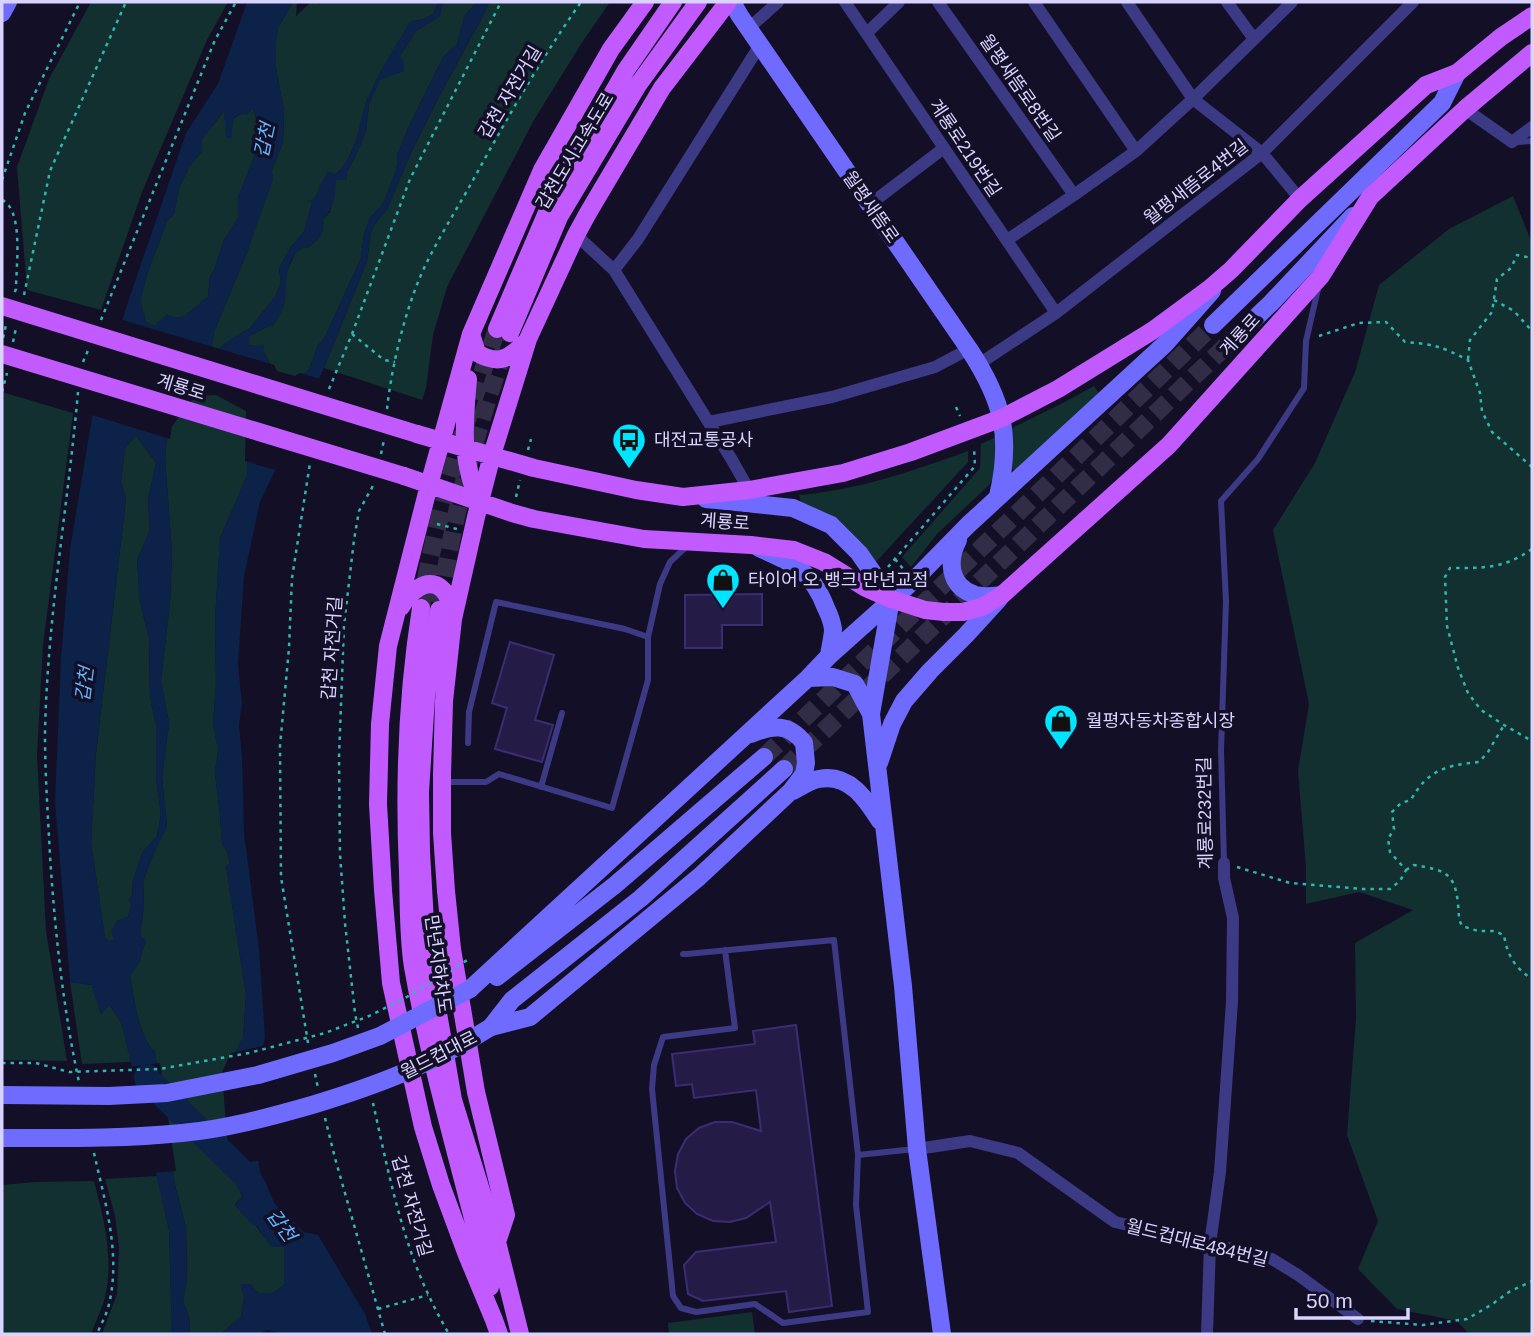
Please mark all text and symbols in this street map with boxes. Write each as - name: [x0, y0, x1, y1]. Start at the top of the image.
- street label: 월평새뜸로8번길: [976, 31, 1064, 145]
- street label: 갑천 자전거길: [475, 42, 545, 142]
- street label: 갑천도시고속도로: [532, 89, 618, 213]
- street label: 계룡로219번길: [925, 96, 1005, 200]
- water label: 갑천: [251, 119, 279, 159]
- street label: 월평새뜸로4번길: [1140, 135, 1252, 229]
- street label: 월평새뜸로: [839, 167, 903, 247]
- street label: 계룡로: [1216, 310, 1264, 360]
- street label: 계룡로: [154, 370, 208, 404]
- bus stop icon: 대전교통공사: [610, 421, 648, 470]
- place label: 대전교통공사: [654, 430, 754, 450]
- street label: 계룡로: [700, 510, 750, 534]
- shop icon: 타이어 오 뱅크 만년교점: [704, 561, 742, 610]
- place label: 타이어 오 뱅크 만년교점: [748, 570, 929, 590]
- street label: 갑천 자전거길: [318, 595, 346, 701]
- water label: 갑천: [72, 664, 97, 703]
- shop icon: 월평자동차종합시장: [1042, 702, 1080, 751]
- place label: 월평자동차종합시장: [1086, 711, 1235, 731]
- street label: 계룡로232번길: [1194, 756, 1216, 870]
- street label: 만년지하차도: [421, 913, 455, 1015]
- street label: 월드컵대로: [398, 1027, 480, 1083]
- street label: 갑천 자전거길: [388, 1153, 436, 1259]
- water label: 갑천: [263, 1205, 301, 1247]
- street label: 월드컵대로484번길: [1124, 1216, 1270, 1270]
- scale bar: [1296, 1276, 1408, 1320]
- text: 50 m: [1306, 1289, 1353, 1312]

